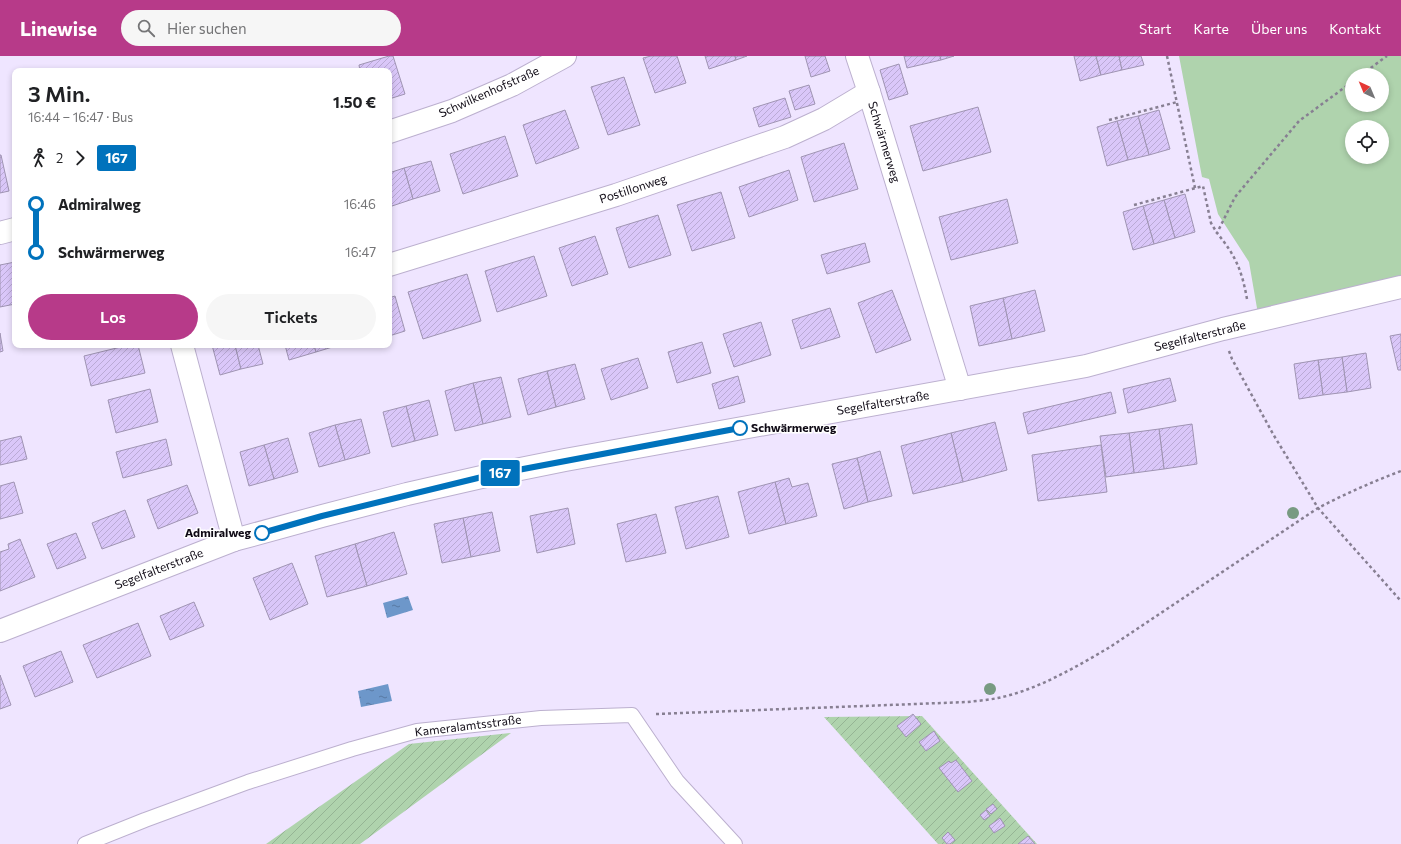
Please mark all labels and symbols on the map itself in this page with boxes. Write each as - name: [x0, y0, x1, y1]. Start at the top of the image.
- street label: Schwilkenhofstraße: [436, 63, 541, 120]
- north arrow: [1345, 68, 1389, 112]
- street label: Schwärmerweg: [866, 99, 904, 184]
- street label: Postillonweg: [597, 170, 669, 206]
- street label: Segelfalterstraße: [1153, 317, 1247, 353]
- street label: Segelfalterstraße: [835, 387, 930, 417]
- marker: Schwärmerweg: [732, 420, 748, 436]
- place label: Schwärmerweg: [751, 420, 837, 434]
- line badge: 167: [477, 460, 523, 486]
- place label: Admiralweg: [185, 525, 251, 539]
- marker: Admiralweg: [254, 525, 270, 541]
- street label: Segelfalterstraße: [112, 545, 205, 591]
- street label: Kameralamtsstraße: [414, 712, 522, 738]

